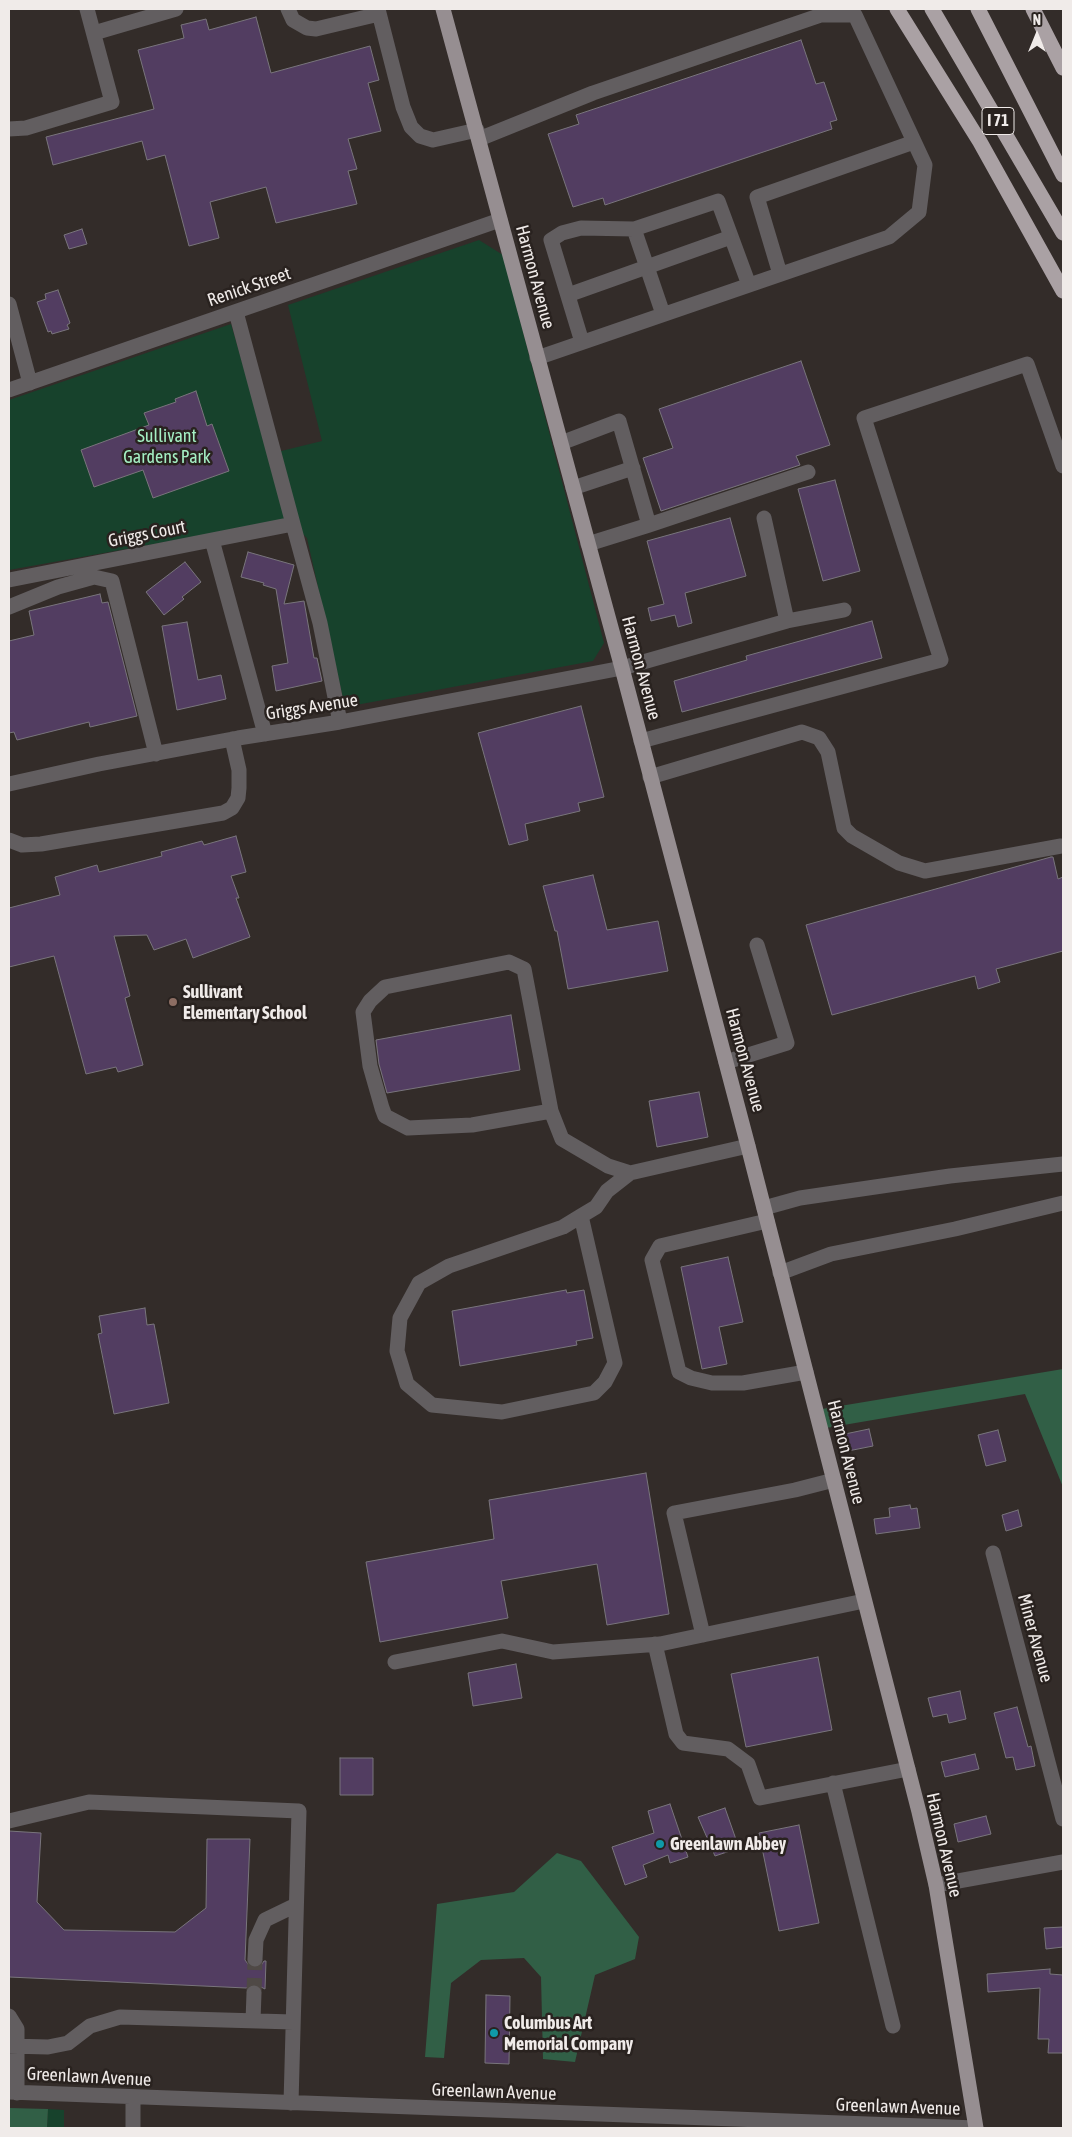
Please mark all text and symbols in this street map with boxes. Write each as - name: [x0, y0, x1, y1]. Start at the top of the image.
- north arrow: [1012, 10, 1062, 60]
- text: N: [1033, 12, 1041, 28]
- road number: I 71: [982, 108, 1014, 134]
- street label: Harmon Avenue: [511, 223, 559, 331]
- street label: Renick Street: [205, 263, 293, 311]
- park label: Sullivant Gardens Park: [123, 425, 211, 468]
- street label: Griggs Court: [106, 516, 188, 552]
- street label: Harmon Avenue: [617, 614, 665, 722]
- street label: Griggs Avenue: [265, 689, 359, 725]
- place label: Sullivant Elementary School: [183, 981, 307, 1024]
- marker: Sullivant Elementary School: [167, 996, 179, 1008]
- street label: Harmon Avenue: [721, 1006, 769, 1114]
- street label: Harmon Avenue: [823, 1398, 869, 1506]
- street label: Miner Avenue: [1013, 1591, 1057, 1685]
- street label: Harmon Avenue: [921, 1791, 967, 1899]
- place label: Greenlawn Abbey: [670, 1833, 786, 1855]
- marker: Greenlawn Abbey: [654, 1838, 666, 1850]
- place label: Columbus Art Memorial Company: [504, 2012, 633, 2054]
- marker: Columbus Art Memorial Company: [488, 2027, 500, 2039]
- street label: Greenlawn Avenue: [26, 2063, 152, 2091]
- street label: Greenlawn Avenue: [431, 2079, 557, 2105]
- street label: Greenlawn Avenue: [835, 2094, 961, 2120]

